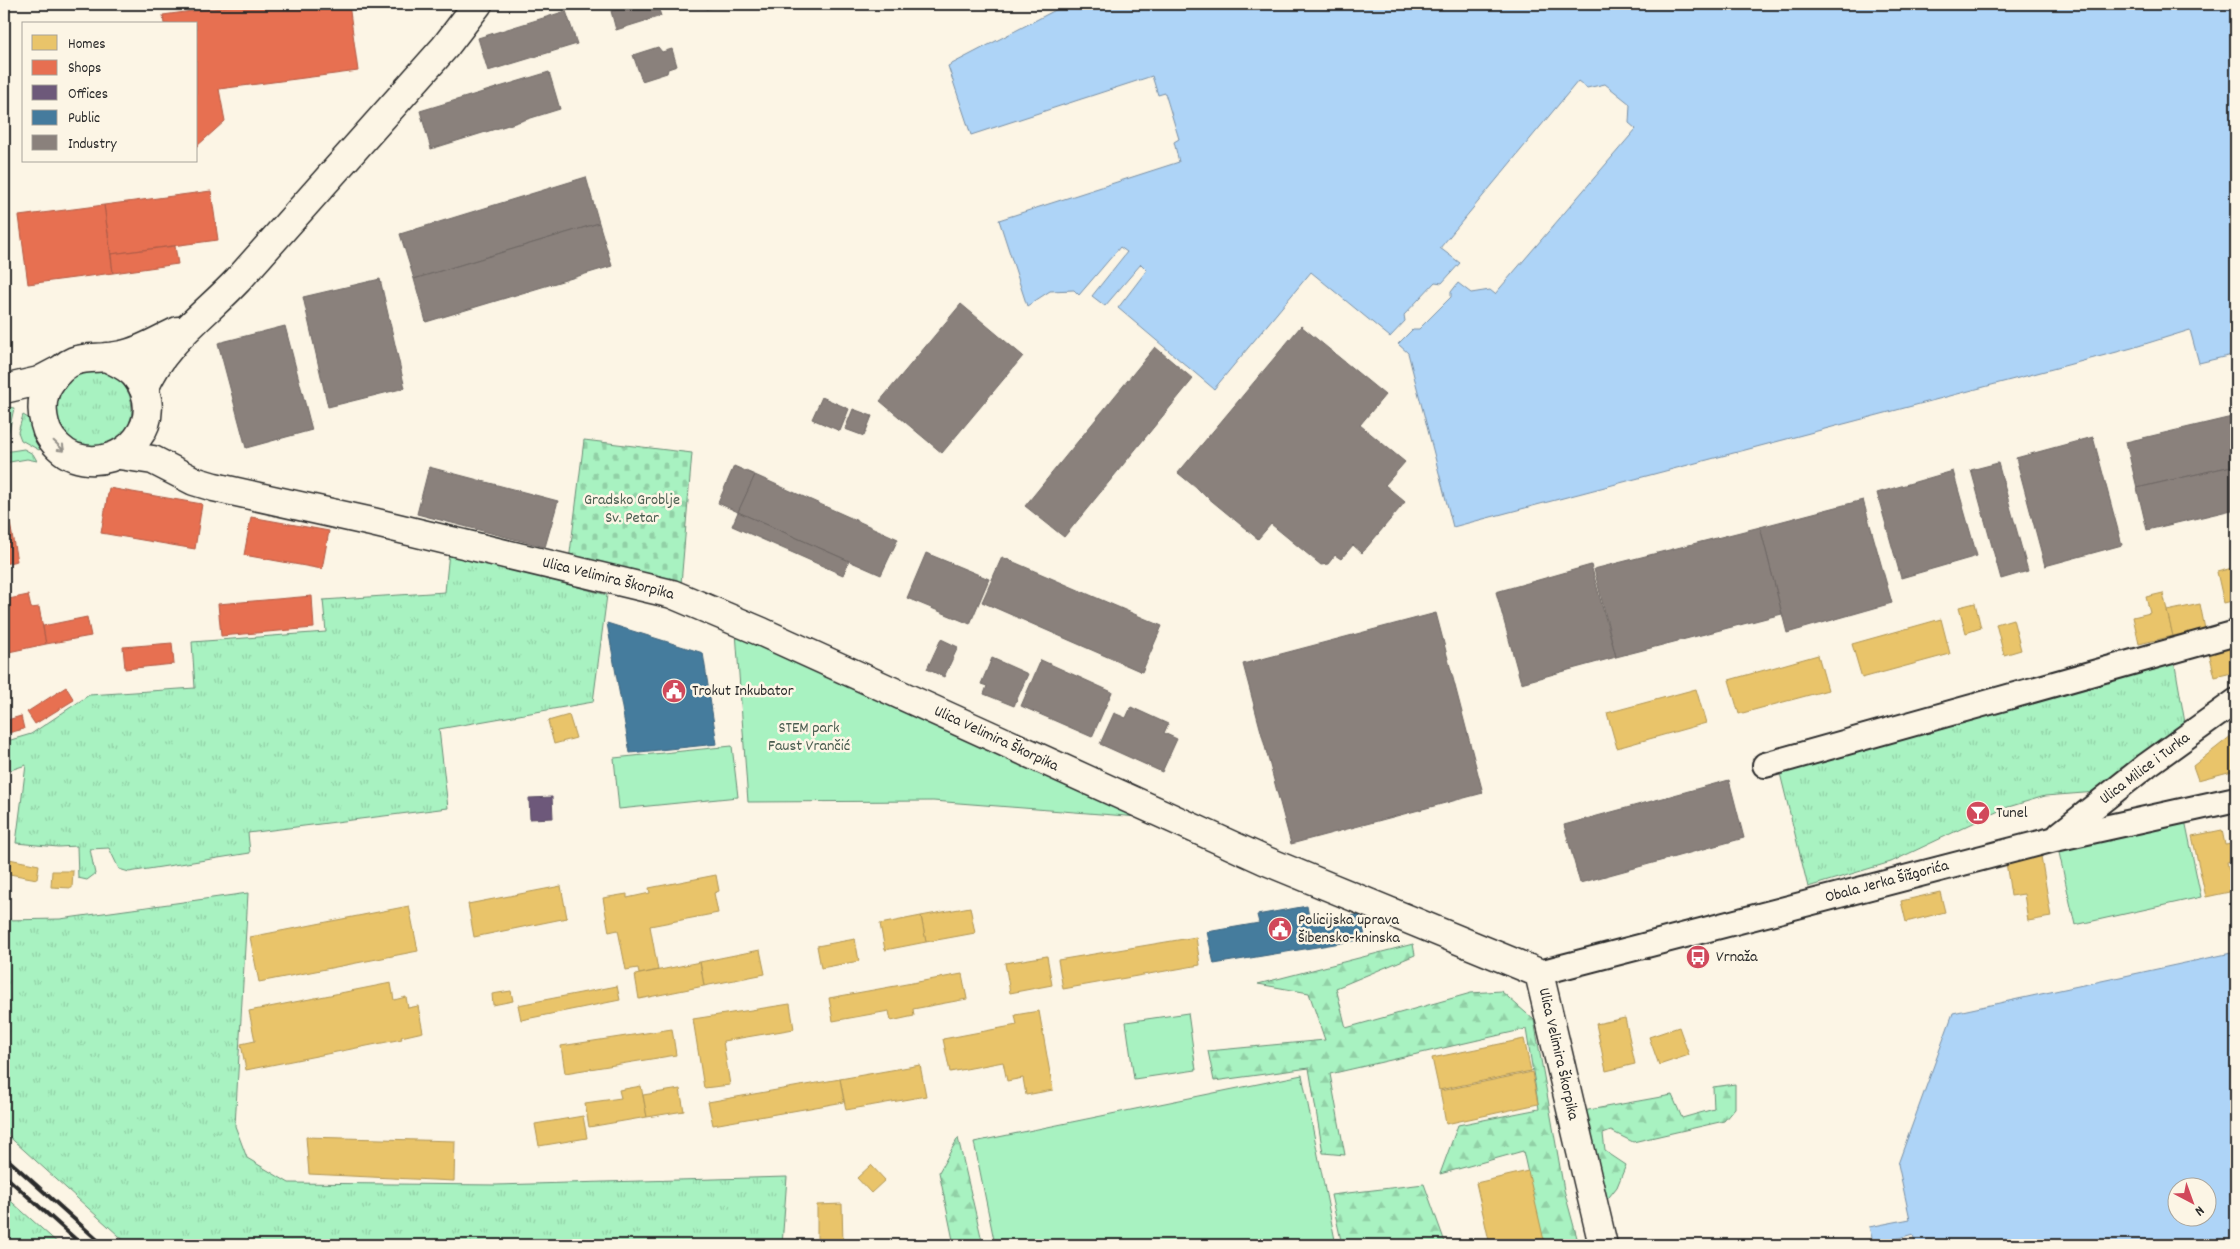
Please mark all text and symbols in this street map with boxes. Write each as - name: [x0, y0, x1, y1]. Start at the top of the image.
- legend: [22, 22, 198, 162]
- text: Homes: [68, 34, 106, 56]
- text: Shops: [68, 58, 101, 80]
- text: Offices: [68, 84, 108, 106]
- text: Public: [68, 108, 100, 130]
- text: Industry: [68, 134, 117, 156]
- one-way arrow: [53, 440, 66, 452]
- park label: Gradsko Groblje Sv. Petar: [584, 489, 680, 530]
- street label: Ulica Velimira Škorpika: [540, 551, 677, 607]
- public building icon: Trokut Inkubator: [661, 678, 687, 704]
- place label: Trokut Inkubator: [692, 680, 794, 703]
- street label: Ulica Velimira Škorpika: [930, 700, 1063, 778]
- park label: STEM park Faust Vrančić: [768, 717, 850, 758]
- street label: Ulica Milice i Turka: [2095, 727, 2195, 811]
- bar icon: Tunel: [1965, 800, 1991, 826]
- place label: Tunel: [1996, 802, 2028, 825]
- street label: Obala Jerka Šižgorića: [1823, 854, 1952, 910]
- place label: Policijska uprava Šibensko-kninska: [1298, 909, 1400, 950]
- public building icon: Policijska uprava Šibensko-kninska: [1267, 916, 1293, 942]
- bus stop icon: Vrnaža: [1685, 944, 1711, 970]
- place label: Vrnaža: [1716, 946, 1758, 969]
- street label: Ulica Velimira Škorpika: [1532, 986, 1585, 1123]
- north arrow: [2168, 1176, 2218, 1226]
- text: N: [2190, 1200, 2208, 1220]

